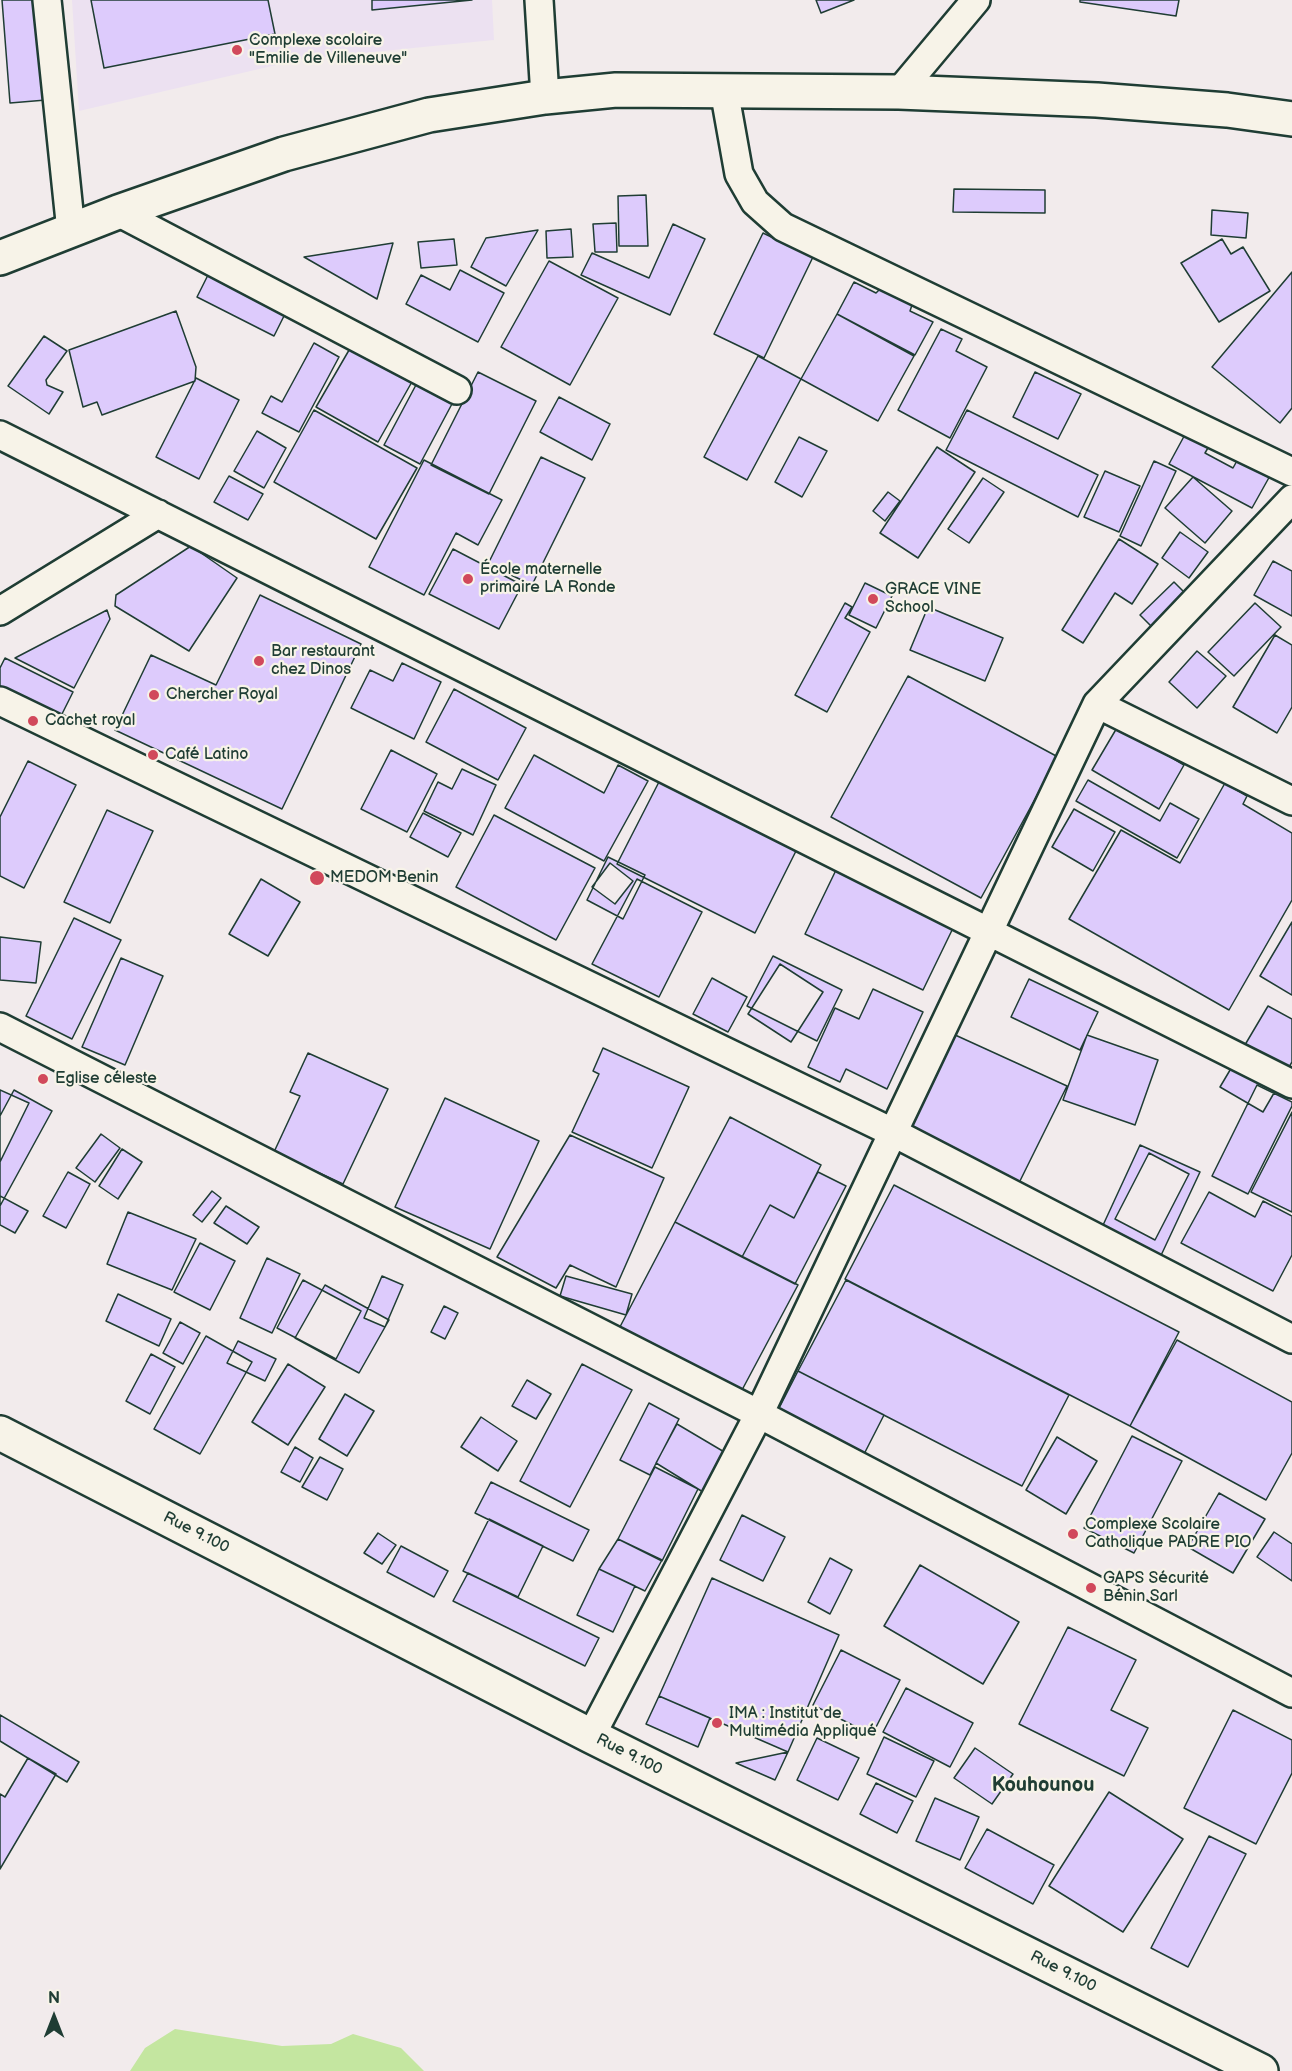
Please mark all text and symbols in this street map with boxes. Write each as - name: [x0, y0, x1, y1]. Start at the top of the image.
- place label: Complexe scolaire "Emilie de Villeneuve": [249, 31, 407, 69]
- marker: Complexe scolaire "Emilie de Villeneuve": [230, 43, 244, 57]
- place label: École maternelle primaire LA Ronde: [480, 560, 616, 598]
- marker: École maternelle primaire LA Ronde: [461, 572, 475, 586]
- place label: GRACE VINE School: [885, 580, 981, 618]
- marker: GRACE VINE School: [866, 592, 880, 606]
- place label: Bar restaurant chez Dinos: [271, 642, 375, 680]
- marker: Bar restaurant chez Dinos: [252, 654, 266, 668]
- place label: Chercher Royal: [166, 685, 278, 705]
- marker: Chercher Royal: [147, 688, 161, 702]
- place label: Cachet royal: [45, 711, 135, 731]
- marker: Cachet royal: [26, 714, 40, 728]
- place label: Café Latino: [165, 745, 248, 765]
- marker: Café Latino: [146, 748, 160, 762]
- place label: MEDOM Benin: [330, 868, 438, 888]
- marker: MEDOM Benin: [308, 869, 326, 887]
- place label: Eglise céleste: [55, 1069, 157, 1089]
- marker: Eglise céleste: [36, 1072, 50, 1086]
- street label: Rue 9.100: [160, 1508, 232, 1558]
- place label: Complexe Scolaire Catholique PADRE PIO: [1085, 1515, 1252, 1553]
- marker: Complexe Scolaire Catholique PADRE PIO: [1066, 1527, 1080, 1541]
- place label: GAPS Sécurité Bénin Sarl: [1103, 1569, 1209, 1607]
- marker: GAPS Sécurité Bénin Sarl: [1084, 1581, 1098, 1595]
- place label: IMA : Institut de Multimédia Appliqué: [729, 1704, 877, 1742]
- marker: IMA : Institut de Multimédia Appliqué: [710, 1716, 724, 1730]
- street label: Rue 9.100: [593, 1730, 665, 1780]
- district label: Kouhounou: [992, 1774, 1094, 1798]
- street label: Rue 9.100: [1027, 1947, 1099, 1997]
- north arrow: [24, 1987, 84, 2047]
- text: N: [48, 1989, 60, 2008]

